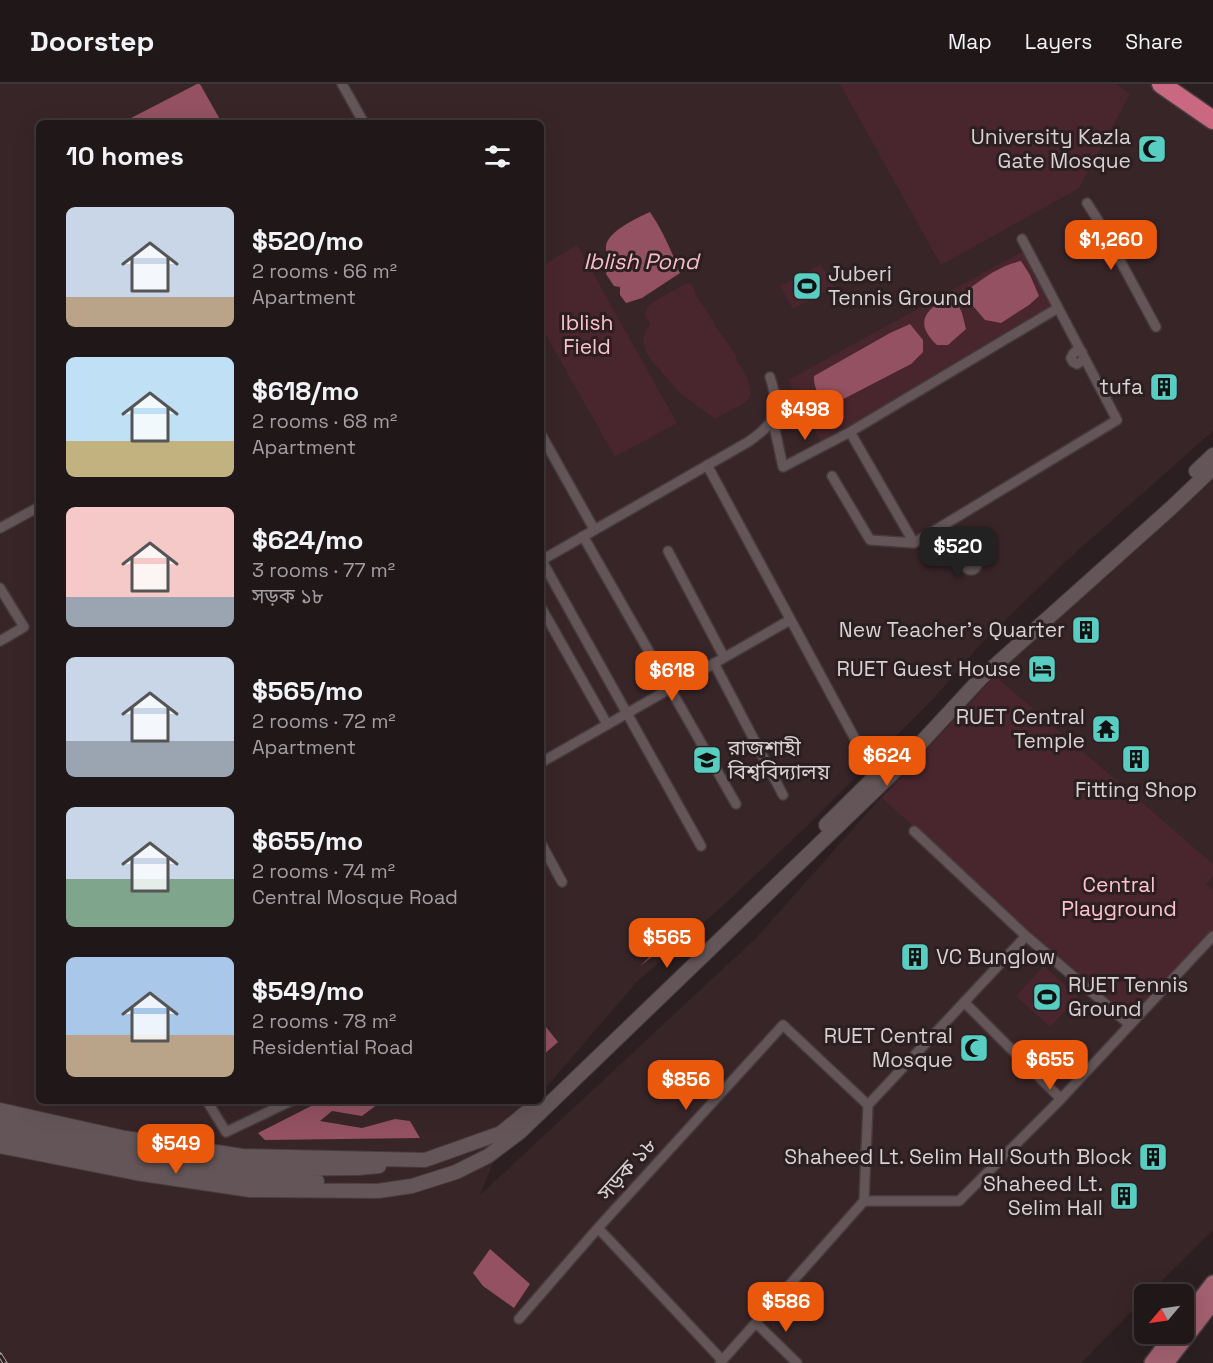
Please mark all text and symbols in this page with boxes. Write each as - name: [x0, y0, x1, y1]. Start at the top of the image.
- text: Doorstep: [30, 23, 154, 59]
- text: Map: [948, 28, 992, 55]
- text: Layers: [1025, 28, 1092, 55]
- text: Share: [1125, 28, 1183, 55]
- place label: University Kazla Gate Mosque: [971, 123, 1131, 174]
- mosque icon: University Kazla Gate Mosque: [1136, 133, 1168, 165]
- text: 10 homes: [66, 139, 184, 173]
- icon: filters: [481, 140, 514, 173]
- pin: $1,260: [1062, 220, 1160, 271]
- text: $520/mo: [252, 224, 364, 258]
- text: $1,260: [1079, 226, 1143, 252]
- icon: home: [114, 231, 186, 303]
- water label: Iblish Pond: [583, 247, 701, 275]
- text: 2 rooms · 66 m²: [252, 258, 397, 284]
- place label: Juberi Tennis Ground: [828, 260, 972, 311]
- sports icon: Juberi Tennis Ground: [791, 270, 823, 302]
- text: Apartment: [252, 284, 356, 310]
- park label: Iblish Field: [561, 309, 613, 360]
- building icon: tufa: [1148, 371, 1180, 403]
- place label: tufa: [1099, 373, 1143, 400]
- text: $618/mo: [252, 374, 359, 408]
- icon: home: [114, 381, 186, 453]
- pin: $498: [769, 390, 841, 441]
- text: $498: [780, 396, 830, 422]
- text: 2 rooms · 68 m²: [252, 408, 397, 434]
- text: Apartment: [252, 434, 356, 460]
- text: $624/mo: [252, 523, 364, 557]
- pin: $520: [922, 527, 994, 578]
- icon: home: [114, 531, 186, 603]
- text: $520: [934, 533, 982, 559]
- text: 3 rooms · 77 m²: [252, 557, 395, 583]
- text: সড়ক ১৮: [252, 583, 324, 609]
- building icon: New Teacher's Quarter: [1070, 614, 1102, 646]
- place label: New Teacher's Quarter: [839, 616, 1065, 643]
- pin: $618: [636, 651, 708, 702]
- hotel icon: RUET Guest House: [1026, 653, 1058, 685]
- place label: RUET Guest House: [837, 655, 1021, 682]
- text: $618: [649, 657, 695, 683]
- text: $565/mo: [252, 674, 363, 708]
- icon: home: [114, 681, 186, 753]
- place label: RUET Central Temple: [956, 703, 1085, 754]
- text: 2 rooms · 72 m²: [252, 708, 396, 734]
- temple icon: RUET Central Temple: [1090, 713, 1122, 745]
- text: Apartment: [252, 734, 356, 760]
- place label: রাজশাহী বিশ্ববিদ্যালয়: [727, 734, 831, 785]
- pin: $624: [851, 736, 923, 787]
- text: $624: [863, 742, 911, 768]
- building icon: Fitting Shop: [1120, 743, 1152, 775]
- school or university icon: রাজশাহী বিশ্ববিদ্যালয়: [691, 744, 723, 776]
- place label: Fitting Shop: [1075, 776, 1197, 803]
- text: $655/mo: [252, 824, 363, 858]
- icon: home: [114, 831, 186, 903]
- text: 2 rooms · 74 m²: [252, 858, 395, 884]
- park label: Central Playground: [1061, 871, 1177, 922]
- text: Central Mosque Road: [252, 884, 458, 910]
- pin: $565: [631, 918, 703, 969]
- text: $565: [643, 924, 691, 950]
- building icon: VC Bunglow: [899, 941, 931, 973]
- place label: VC Bunglow: [936, 943, 1055, 970]
- place label: RUET Tennis Ground: [1068, 971, 1188, 1022]
- text: $549/mo: [252, 974, 364, 1008]
- icon: home: [114, 981, 186, 1053]
- sports icon: RUET Tennis Ground: [1031, 981, 1063, 1013]
- text: 2 rooms · 78 m²: [252, 1008, 396, 1034]
- place label: RUET Central Mosque: [824, 1022, 953, 1073]
- mosque icon: RUET Central Mosque: [958, 1032, 990, 1064]
- text: Residential Road: [252, 1034, 413, 1060]
- pin: $655: [1014, 1040, 1086, 1091]
- text: $655: [1026, 1046, 1074, 1072]
- pin: $856: [650, 1060, 722, 1111]
- text: $856: [662, 1066, 710, 1092]
- pin: $549: [140, 1124, 212, 1175]
- text: $549: [151, 1130, 201, 1156]
- street label: সড়ক ১৮: [591, 1132, 662, 1206]
- building icon: Shaheed Lt. Selim Hall South Block: [1137, 1141, 1169, 1173]
- place label: Shaheed Lt. Selim Hall South Block: [784, 1143, 1132, 1170]
- place label: Shaheed Lt. Selim Hall: [983, 1170, 1103, 1221]
- building icon: Shaheed Lt. Selim Hall: [1108, 1180, 1140, 1212]
- pin: $586: [750, 1282, 822, 1333]
- north arrow: [1134, 1284, 1194, 1344]
- map controls: [1134, 1284, 1194, 1344]
- text: $586: [762, 1288, 810, 1314]

